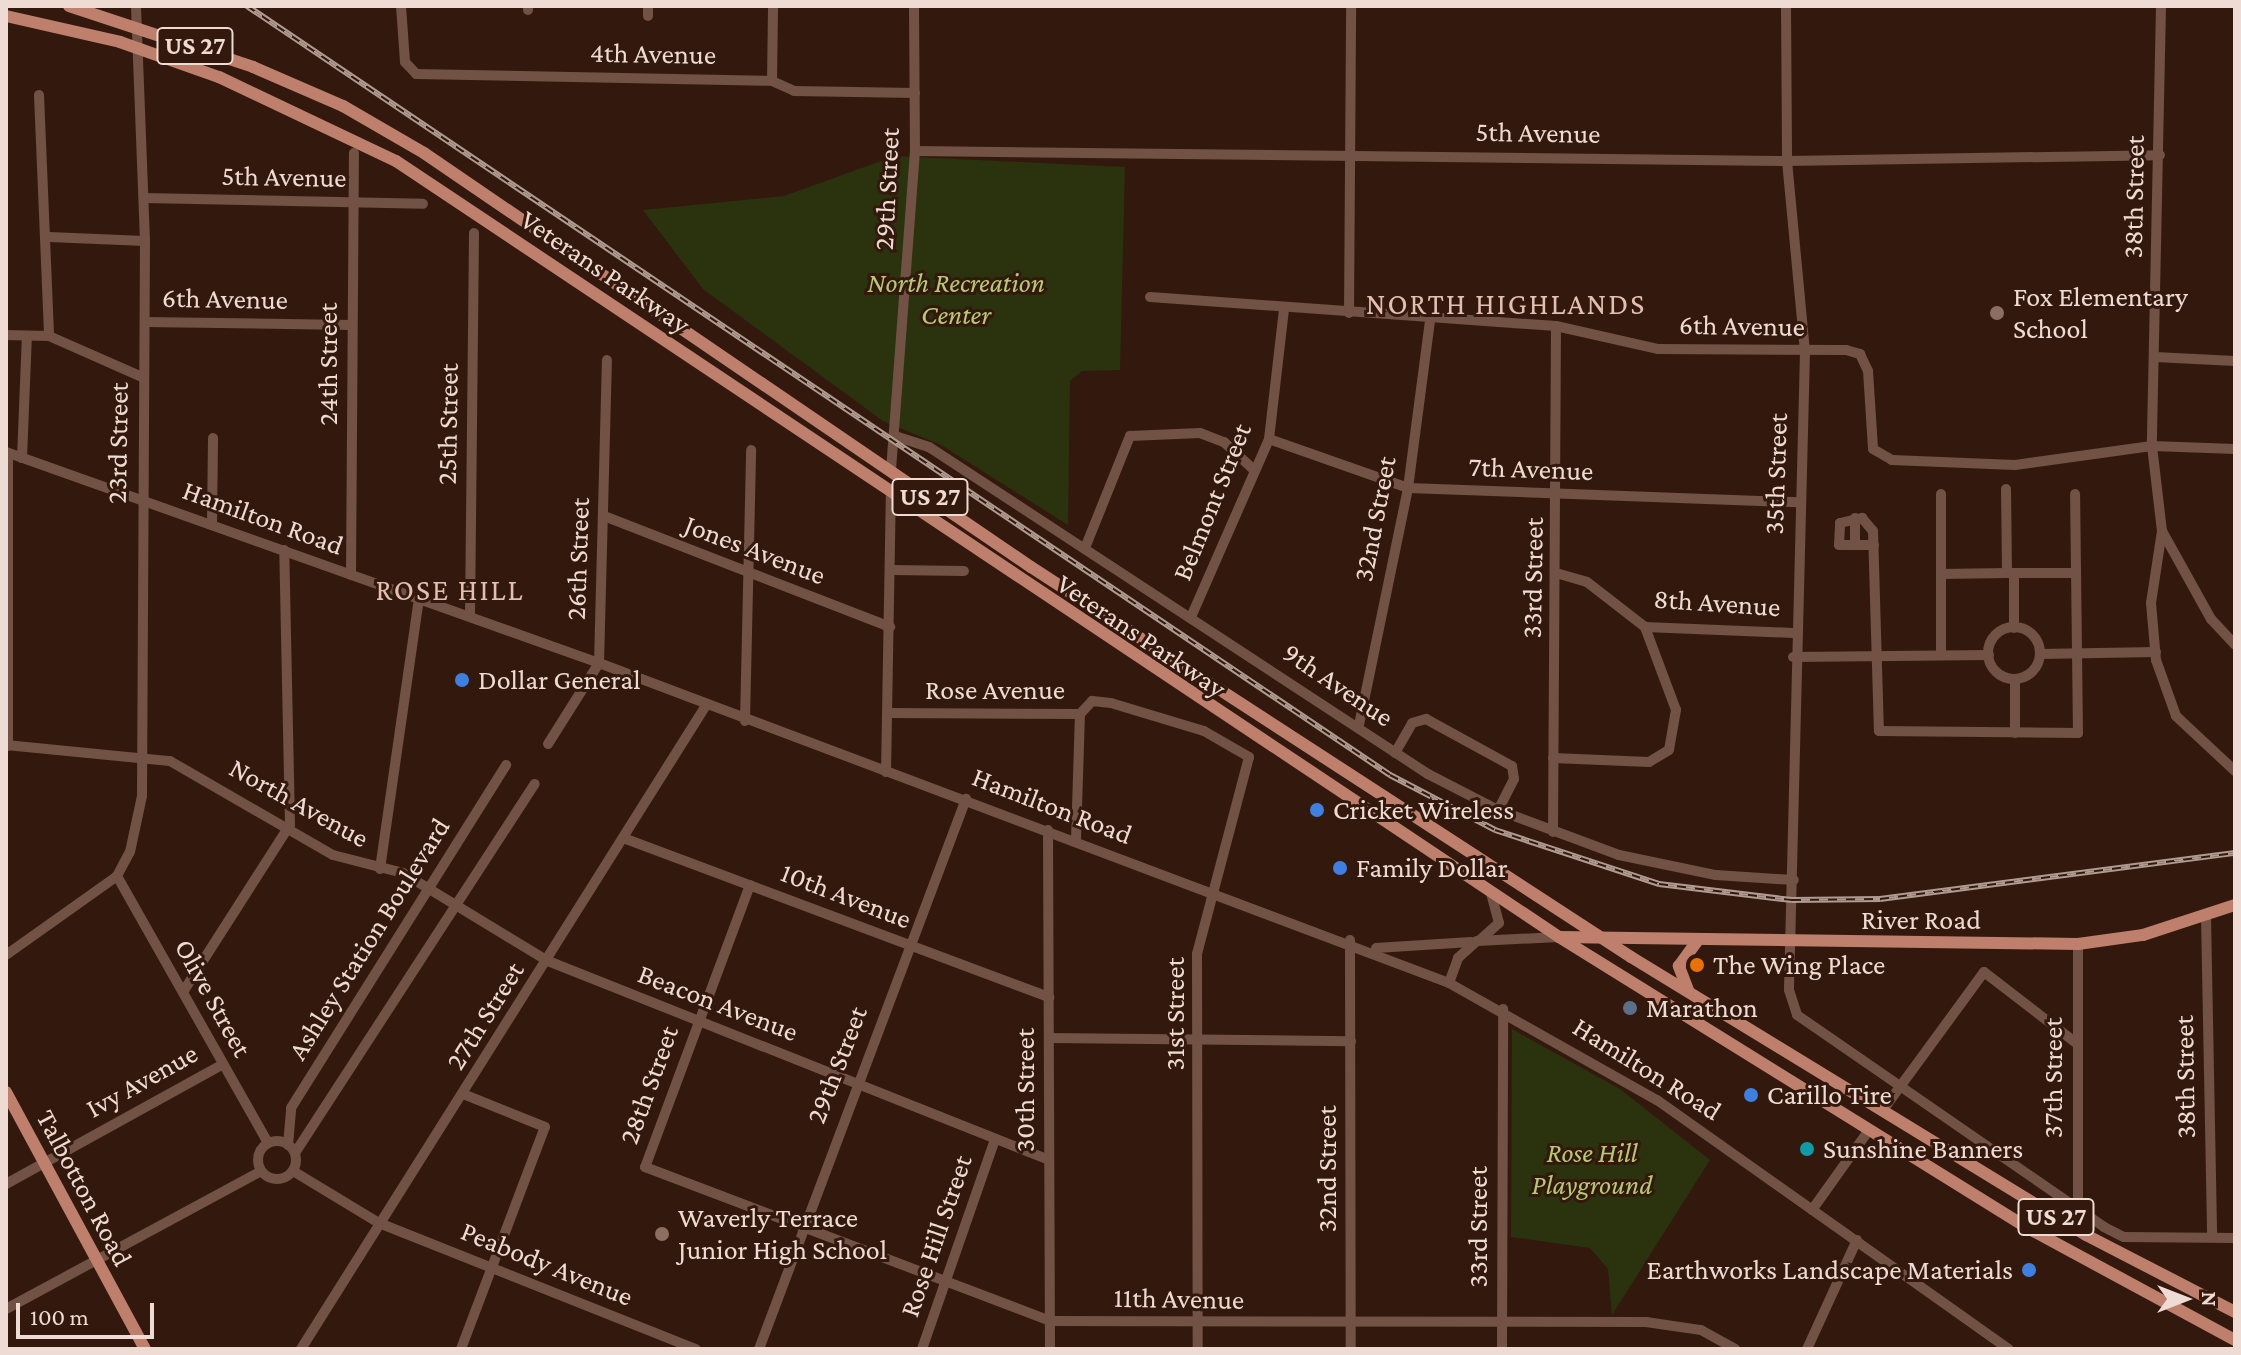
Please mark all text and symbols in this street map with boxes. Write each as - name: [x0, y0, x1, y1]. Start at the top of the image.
- road number: US 27: [155, 24, 235, 68]
- street label: 4th Avenue: [590, 36, 716, 72]
- street label: 5th Avenue: [1475, 115, 1601, 151]
- street label: 29th Street: [867, 127, 907, 251]
- street label: 38th Street: [2116, 135, 2152, 259]
- street label: 5th Avenue: [221, 159, 347, 195]
- street label: Veterans Parkway: [514, 203, 696, 341]
- park label: North Recreation Center: [867, 266, 1045, 332]
- place label: Fox Elementary School: [2013, 280, 2188, 346]
- street label: 6th Avenue: [162, 281, 288, 317]
- district label: NORTH HIGHLANDS: [1366, 286, 1646, 322]
- street label: 24th Street: [311, 303, 345, 425]
- marker: Fox Elementary School: [1988, 304, 2006, 322]
- street label: 6th Avenue: [1679, 308, 1805, 344]
- street label: 25th Street: [430, 363, 466, 485]
- street label: 23rd Street: [100, 382, 136, 504]
- street label: 35th Street: [1757, 413, 1795, 535]
- street label: Belmont Street: [1165, 419, 1259, 585]
- street label: 7th Avenue: [1468, 450, 1594, 488]
- street label: 32nd Street: [1346, 453, 1404, 585]
- street label: Hamilton Road: [178, 473, 348, 563]
- road number: US 27: [890, 475, 970, 519]
- street label: 26th Street: [559, 497, 597, 621]
- street label: Jones Avenue: [680, 508, 830, 592]
- street label: 33rd Street: [1515, 517, 1551, 639]
- street label: Veterans Parkway: [1050, 567, 1232, 705]
- district label: ROSE HILL: [375, 572, 525, 608]
- street label: 8th Avenue: [1653, 582, 1781, 624]
- street label: 9th Avenue: [1276, 636, 1400, 734]
- place label: Dollar General: [478, 663, 641, 697]
- marker: Dollar General: [453, 671, 471, 689]
- street label: Rose Avenue: [925, 673, 1065, 707]
- street label: North Avenue: [223, 751, 375, 855]
- street label: Hamilton Road: [967, 760, 1137, 852]
- place label: Cricket Wireless: [1333, 793, 1514, 827]
- marker: Cricket Wireless: [1308, 801, 1326, 819]
- street label: Ashley Station Boulevard: [281, 812, 457, 1066]
- place label: Family Dollar: [1356, 851, 1508, 885]
- street label: 10th Avenue: [776, 856, 916, 936]
- marker: Family Dollar: [1331, 859, 1349, 877]
- street label: River Road: [1861, 903, 1981, 937]
- street label: Olive Street: [167, 933, 259, 1063]
- place label: The Wing Place: [1713, 948, 1885, 982]
- street label: 27th Street: [439, 956, 531, 1076]
- marker: The Wing Place: [1688, 956, 1706, 974]
- street label: Beacon Avenue: [633, 957, 803, 1049]
- street label: 31st Street: [1158, 957, 1192, 1071]
- place label: Marathon: [1646, 991, 1758, 1025]
- marker: Marathon: [1621, 999, 1639, 1017]
- street label: 29th Street: [799, 1002, 875, 1128]
- street label: Hamilton Road: [1567, 1010, 1727, 1128]
- street label: 38th Street: [2167, 1015, 2203, 1139]
- street label: 37th Street: [2036, 1018, 2070, 1138]
- street label: 28th Street: [612, 1021, 686, 1149]
- street label: 30th Street: [1008, 1028, 1042, 1152]
- street label: Ivy Avenue: [80, 1037, 204, 1125]
- place label: Carillo Tire: [1767, 1078, 1892, 1112]
- marker: Carillo Tire: [1742, 1086, 1760, 1104]
- street label: Talbotton Road: [29, 1104, 139, 1272]
- street label: 32nd Street: [1310, 1105, 1344, 1233]
- place label: Sunshine Banners: [1823, 1132, 2023, 1166]
- park label: Rose Hill Playground: [1532, 1136, 1652, 1202]
- marker: Sunshine Banners: [1798, 1140, 1816, 1158]
- street label: Rose Hill Street: [893, 1151, 979, 1321]
- street label: 33rd Street: [1461, 1166, 1495, 1288]
- road number: US 27: [2016, 1195, 2096, 1239]
- place label: Waverly Terrace Junior High School: [678, 1201, 887, 1267]
- street label: Peabody Avenue: [456, 1214, 638, 1314]
- marker: Waverly Terrace Junior High School: [653, 1225, 671, 1243]
- place label: Earthworks Landscape Materials: [1646, 1253, 2013, 1287]
- north arrow: [2145, 1259, 2225, 1339]
- marker: Earthworks Landscape Materials: [2020, 1261, 2038, 1279]
- street label: 11th Avenue: [1113, 1281, 1245, 1317]
- scale bar: [20, 1287, 158, 1337]
- text: N: [2197, 1292, 2222, 1307]
- text: 100 m: [30, 1303, 89, 1330]

